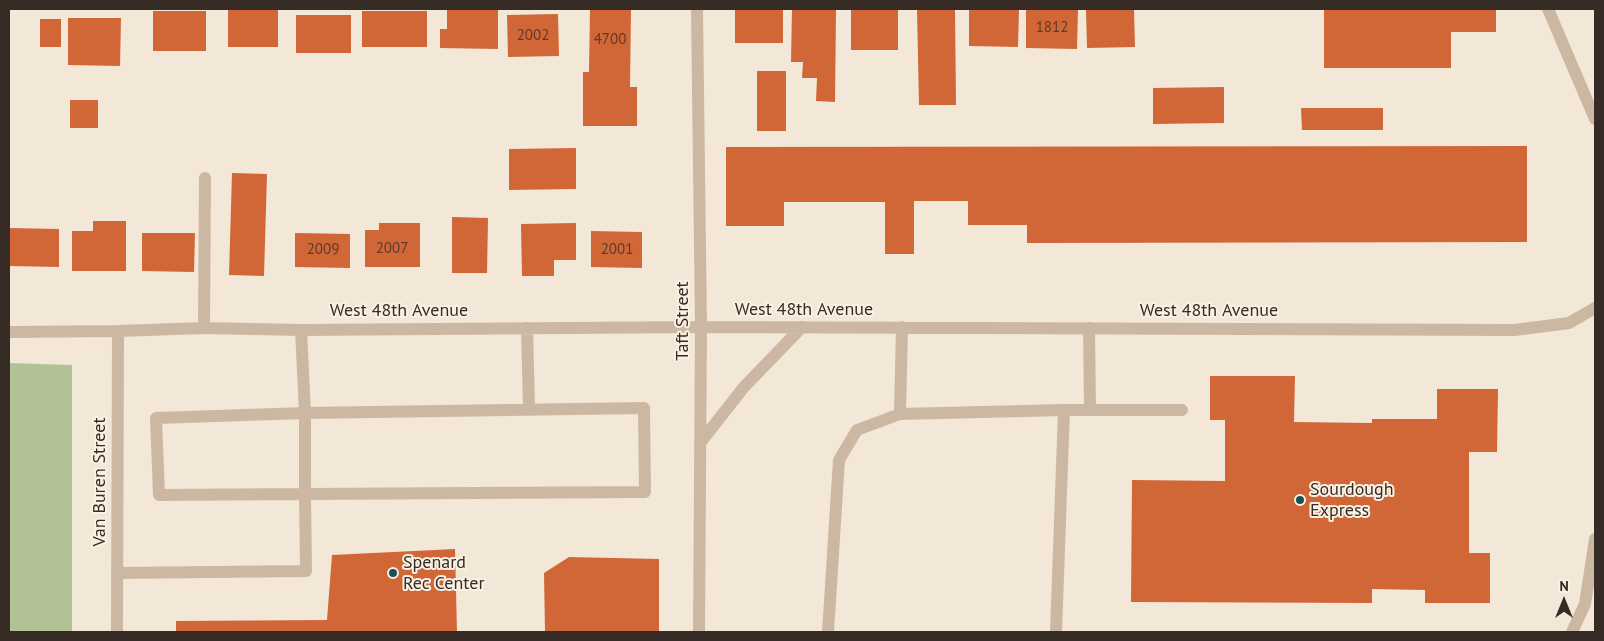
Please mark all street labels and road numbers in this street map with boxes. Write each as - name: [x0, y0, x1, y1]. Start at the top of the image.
- street label: Taft Street: [672, 281, 694, 361]
- street label: West 48th Avenue: [735, 299, 873, 321]
- street label: West 48th Avenue: [330, 300, 468, 322]
- street label: West 48th Avenue: [1140, 300, 1278, 322]
- street label: Van Buren Street: [89, 417, 111, 547]

